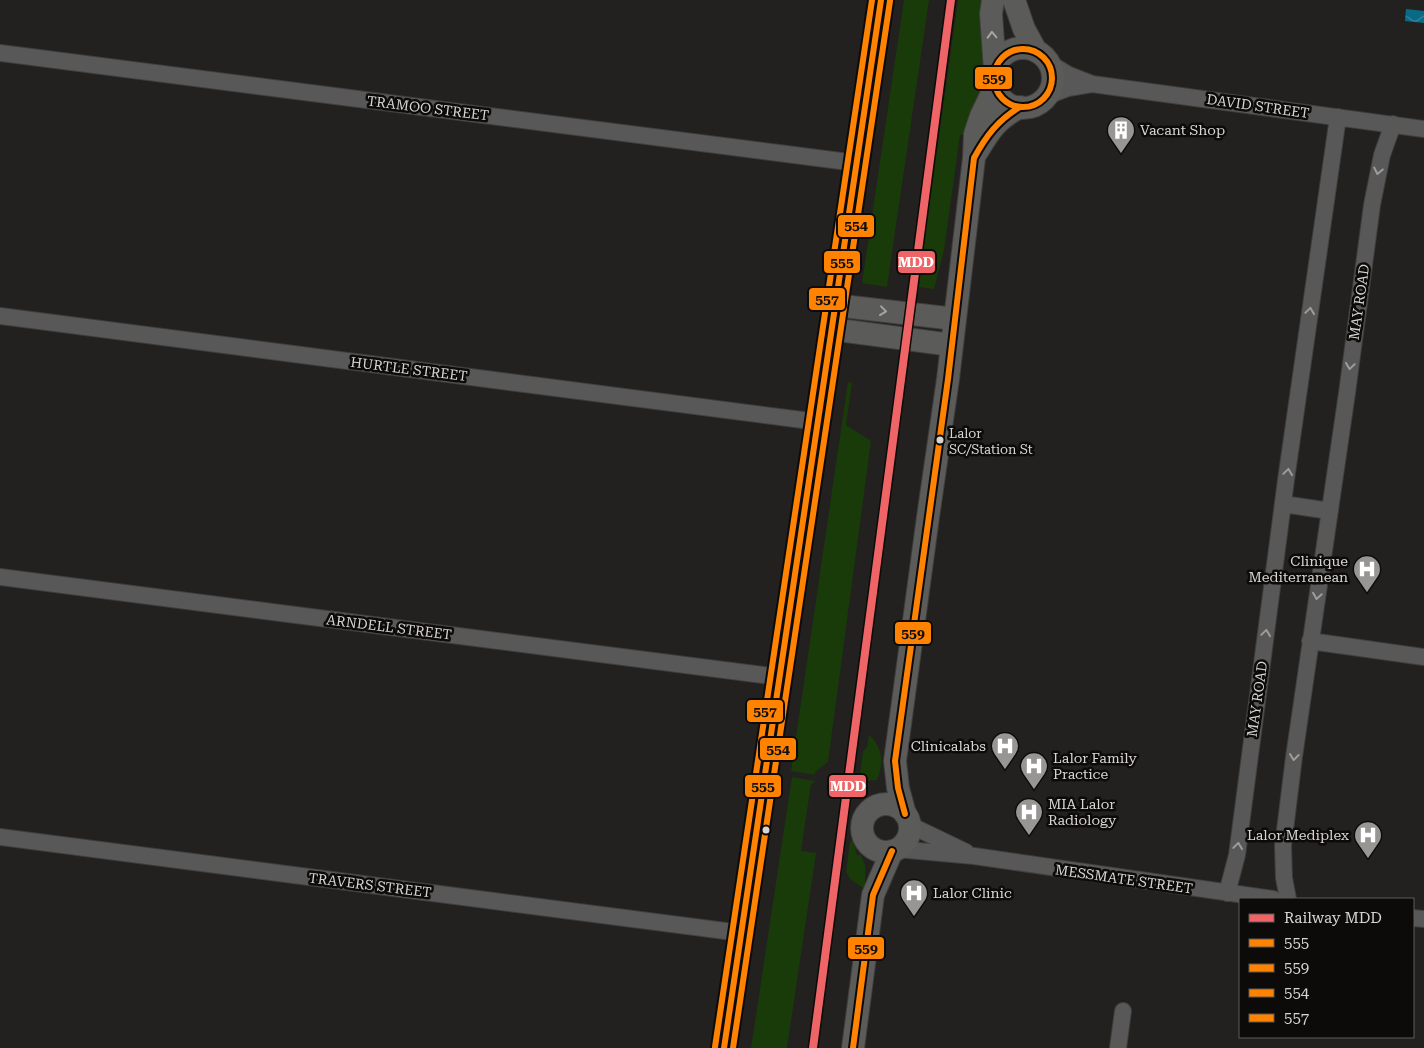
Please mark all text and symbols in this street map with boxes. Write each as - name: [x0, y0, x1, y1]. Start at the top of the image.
- one-way arrow: [987, 31, 997, 38]
- line badge: 559: [974, 66, 1013, 90]
- text: 559: [982, 70, 1006, 86]
- street label: DAVID STREET: [1206, 91, 1310, 121]
- street label: TRAMOO STREET: [366, 93, 490, 123]
- building icon: Vacant Shop: [1106, 115, 1136, 154]
- place label: Vacant Shop: [1140, 122, 1225, 138]
- one-way arrow: [1373, 166, 1384, 175]
- line badge: 554: [837, 214, 875, 238]
- text: 554: [844, 217, 868, 233]
- line badge: 555: [823, 250, 861, 274]
- line badge: MDD: [897, 250, 936, 274]
- text: 555: [830, 254, 854, 270]
- text: MDD: [898, 254, 934, 270]
- street label: MAY ROAD: [1346, 263, 1372, 341]
- line badge: 557: [808, 287, 846, 311]
- text: 557: [815, 291, 839, 307]
- one-way arrow: [879, 305, 887, 316]
- one-way arrow: [1305, 306, 1315, 315]
- street label: HURTLE STREET: [350, 354, 468, 384]
- one-way arrow: [1346, 362, 1356, 370]
- place label: Lalor SC/Station St: [949, 426, 1033, 457]
- marker: Lalor SC/Station St: [935, 435, 945, 445]
- one-way arrow: [1282, 467, 1292, 476]
- place label: Clinique Mediterranean: [1249, 553, 1348, 585]
- hospital icon: Clinique Mediterranean: [1352, 554, 1382, 593]
- one-way arrow: [1313, 592, 1323, 601]
- street label: ARNDELL STREET: [325, 611, 453, 643]
- line badge: 559: [894, 621, 932, 645]
- text: 559: [901, 625, 925, 641]
- one-way arrow: [1260, 628, 1271, 636]
- street label: MAY ROAD: [1244, 660, 1270, 738]
- line badge: 557: [746, 699, 784, 723]
- text: 557: [753, 703, 777, 719]
- hospital icon: Clinicalabs: [990, 731, 1020, 770]
- line badge: 554: [759, 737, 797, 761]
- place label: Clinicalabs: [911, 738, 986, 754]
- text: 554: [766, 741, 790, 757]
- place label: Lalor Family Practice: [1053, 750, 1137, 782]
- hospital icon: Lalor Family Practice: [1019, 751, 1049, 790]
- one-way arrow: [1289, 753, 1300, 761]
- line badge: 555: [744, 774, 782, 798]
- line badge: MDD: [828, 774, 867, 798]
- text: 555: [751, 778, 775, 794]
- text: MDD: [830, 778, 866, 794]
- place label: MIA Lalor Radiology: [1048, 796, 1117, 828]
- hospital icon: MIA Lalor Radiology: [1014, 797, 1044, 836]
- hospital icon: Lalor Mediplex: [1353, 820, 1383, 859]
- unlabelled marker: [761, 825, 771, 835]
- place label: Lalor Mediplex: [1247, 827, 1349, 843]
- one-way arrow: [1232, 842, 1243, 850]
- street label: MESSMATE STREET: [1054, 861, 1194, 897]
- street label: TRAVERS STREET: [308, 870, 432, 900]
- hospital icon: Lalor Clinic: [899, 878, 929, 917]
- place label: Lalor Clinic: [933, 885, 1012, 901]
- legend: [1239, 898, 1414, 1038]
- text: Railway MDD: [1284, 909, 1382, 927]
- text: 555: [1284, 934, 1309, 952]
- line badge: 559: [847, 936, 885, 960]
- text: 559: [854, 940, 878, 956]
- text: 559: [1284, 959, 1309, 977]
- text: 554: [1284, 984, 1310, 1002]
- text: 557: [1284, 1009, 1309, 1027]

